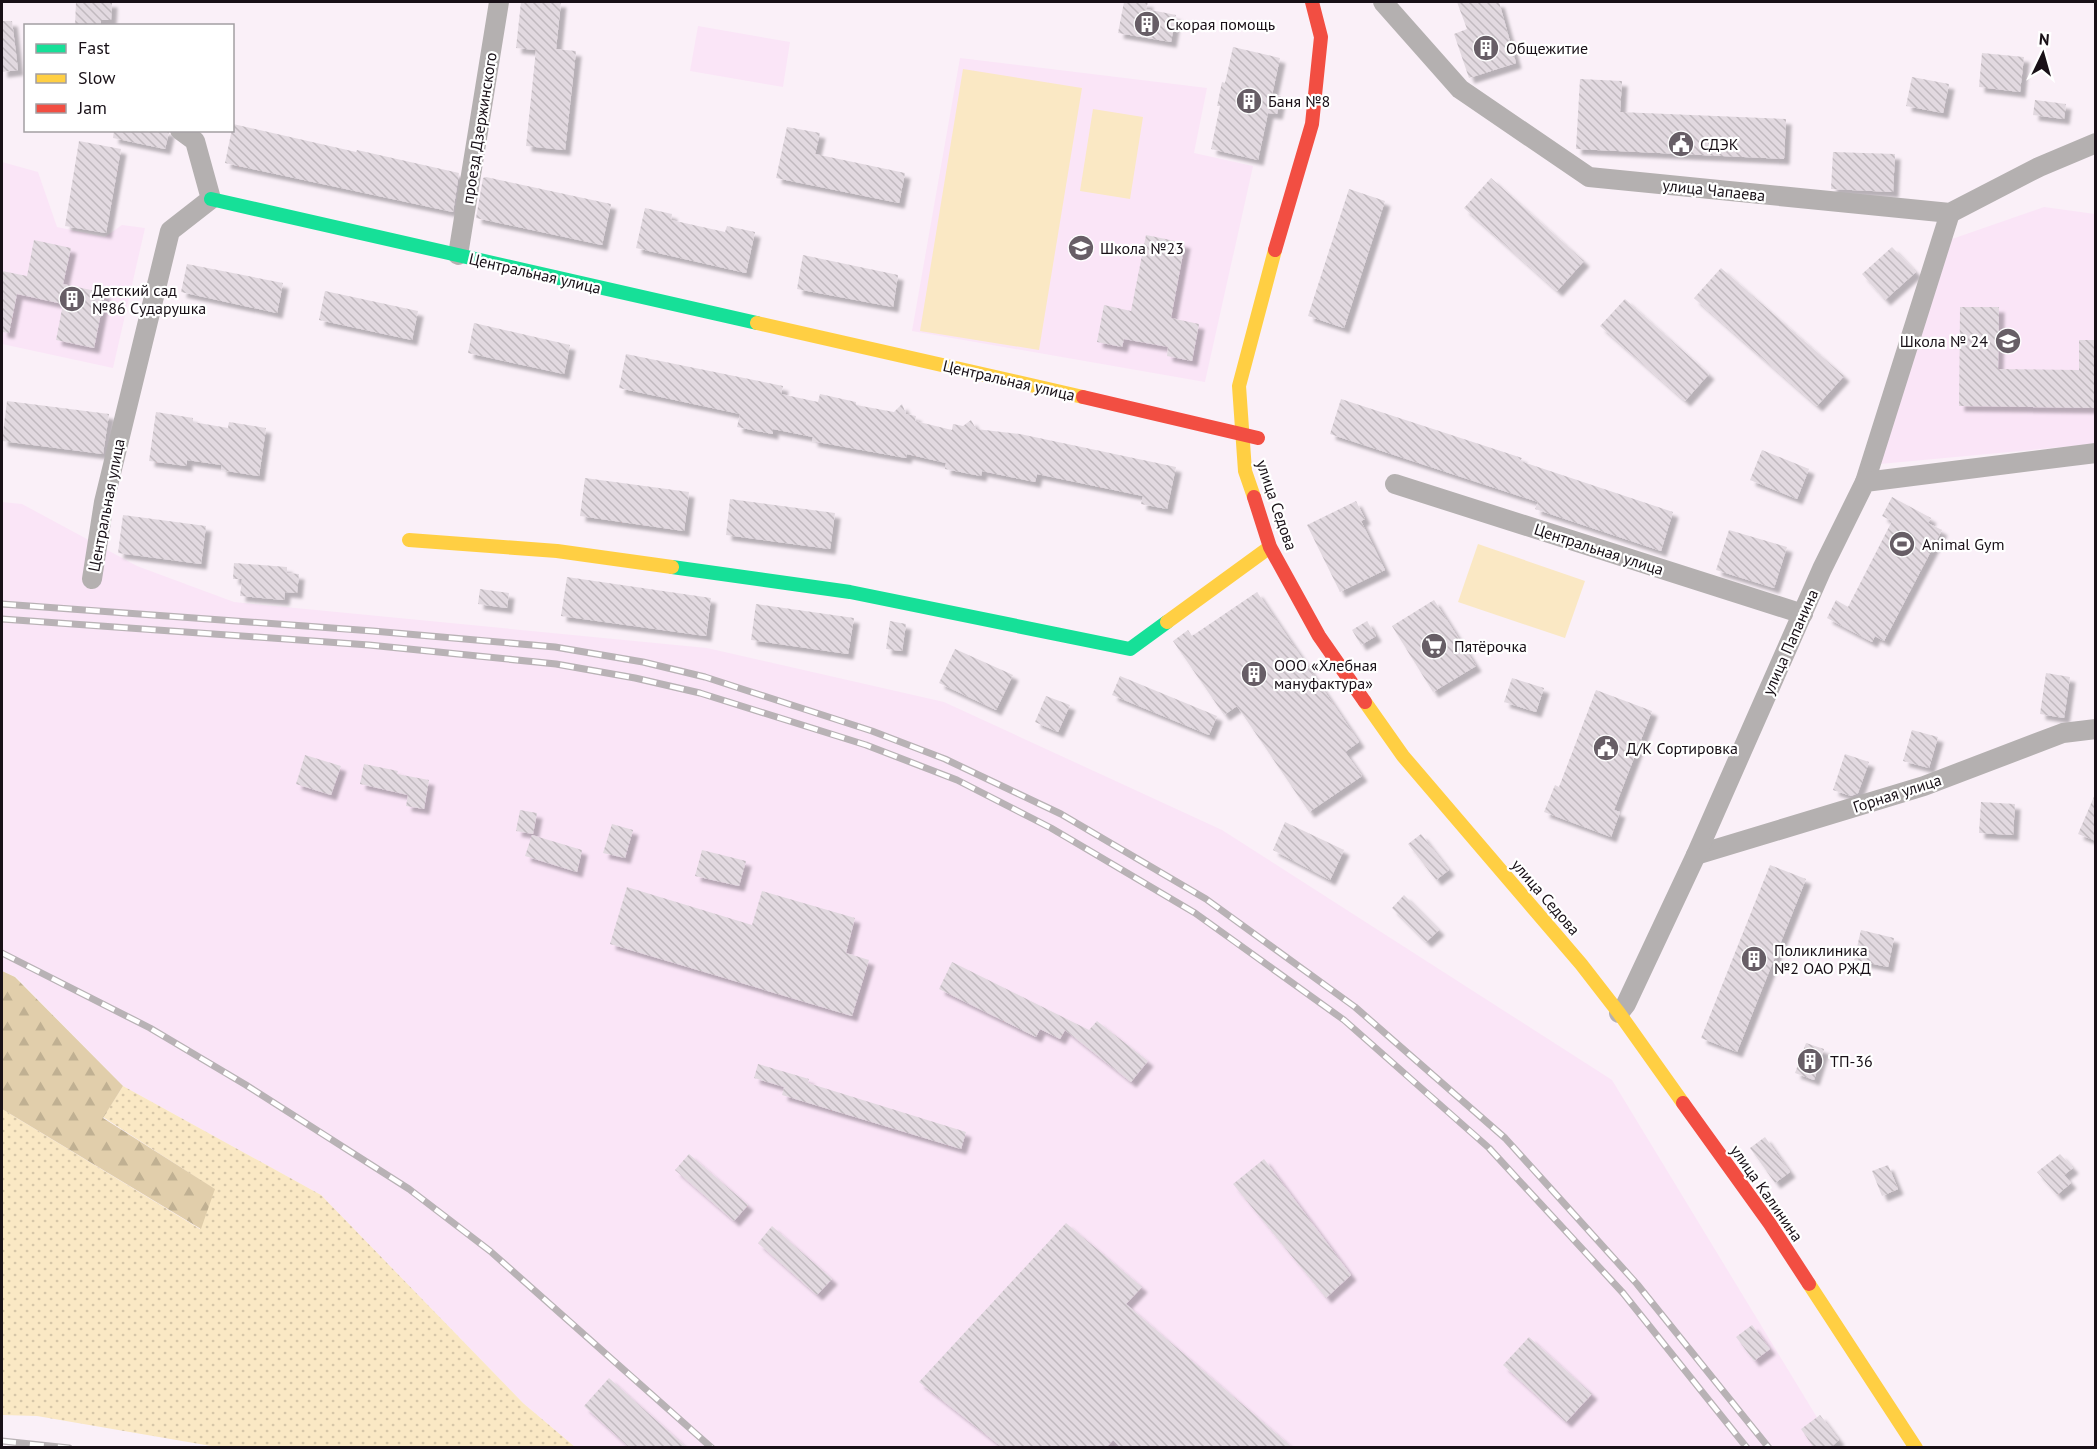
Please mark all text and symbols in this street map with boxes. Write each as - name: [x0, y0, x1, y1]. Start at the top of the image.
- building icon: Скорая помощь: [1132, 9, 1162, 39]
- place label: Скорая помощь: [1166, 14, 1275, 34]
- legend: [24, 24, 234, 132]
- north arrow: [2013, 24, 2073, 84]
- text: N: [2038, 29, 2050, 49]
- building icon: Общежитие: [1471, 33, 1501, 63]
- text: Fast: [78, 36, 110, 59]
- place label: Общежитие: [1506, 38, 1588, 58]
- street label: проезд Дзержинского: [457, 51, 501, 205]
- text: Slow: [78, 66, 116, 89]
- building icon: Баня №8: [1234, 86, 1264, 116]
- place label: Баня №8: [1268, 91, 1330, 111]
- text: Jam: [77, 96, 107, 119]
- public building icon: СДЭК: [1666, 129, 1696, 159]
- place label: СДЭК: [1700, 134, 1739, 154]
- street label: улица Чапаева: [1662, 175, 1766, 205]
- school or university icon: Школа №23: [1066, 233, 1096, 263]
- place label: Школа №23: [1100, 238, 1184, 258]
- street label: Центральная улица: [467, 248, 603, 298]
- place label: Детский сад №86 Сударушка: [92, 280, 206, 318]
- building icon: Детский сад №86 Сударушка: [57, 284, 87, 314]
- school or university icon: Школа № 24: [1993, 326, 2023, 356]
- place label: Школа № 24: [1900, 331, 1988, 351]
- street label: Центральная улица: [941, 355, 1077, 405]
- street label: Центральная улица: [83, 437, 129, 573]
- street label: улица Седова: [1252, 457, 1302, 553]
- street label: Центральная улица: [1532, 519, 1666, 579]
- sports icon: Animal Gym: [1887, 529, 1917, 559]
- place label: Animal Gym: [1922, 534, 2005, 554]
- street label: улица Папанина: [1758, 586, 1822, 698]
- supermarket icon: Пятёрочка: [1419, 631, 1449, 661]
- place label: Пятёрочка: [1454, 636, 1527, 656]
- place label: ООО «Хлебная мануфактура»: [1274, 655, 1377, 693]
- building icon: ООО «Хлебная мануфактура»: [1239, 659, 1269, 689]
- public building icon: Д/К Сортировка: [1591, 733, 1621, 763]
- place label: Д/К Сортировка: [1626, 738, 1738, 758]
- street label: Горная улица: [1850, 769, 1944, 817]
- street label: улица Седова: [1507, 855, 1585, 939]
- place label: Поликлиника №2 ОАО РЖД: [1774, 940, 1871, 978]
- building icon: Поликлиника №2 ОАО РЖД: [1739, 944, 1769, 974]
- building icon: ТП-36: [1795, 1046, 1825, 1076]
- place label: ТП-36: [1830, 1051, 1873, 1071]
- street label: улица Калинина: [1726, 1141, 1808, 1245]

